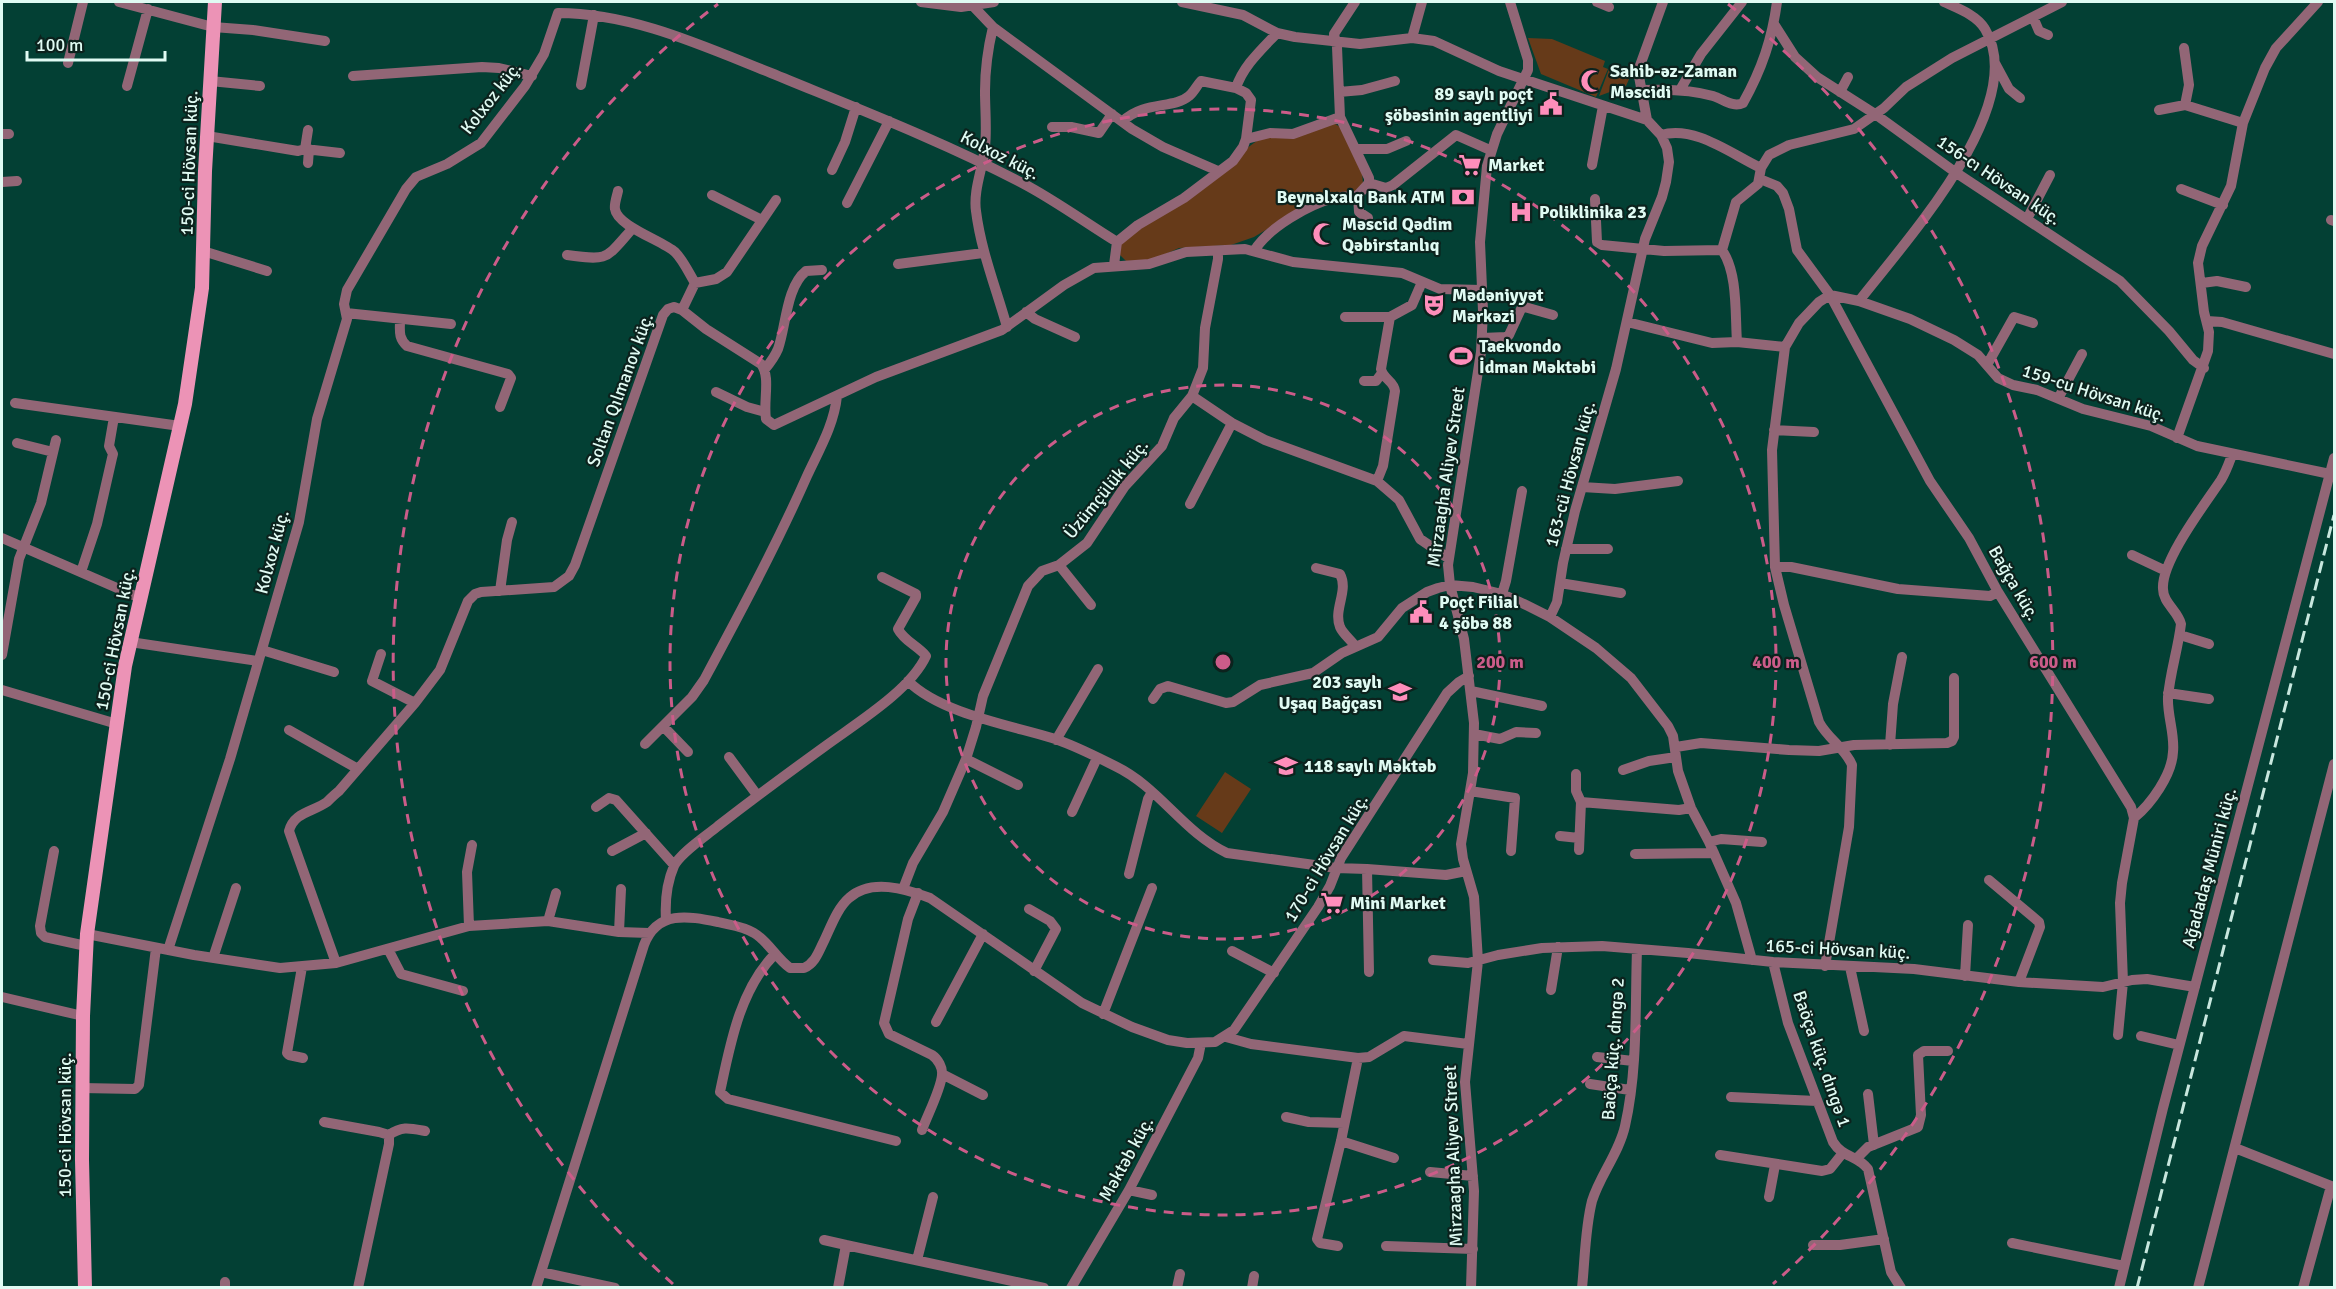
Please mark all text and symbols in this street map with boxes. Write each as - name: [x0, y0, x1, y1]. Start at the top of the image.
- scale bar: [27, 24, 165, 62]
- text: 100 m: [36, 34, 83, 56]
- street label: Kolxoz küç.: [456, 57, 526, 139]
- place label: Sahib-əz-Zaman Məscidi: [1610, 60, 1737, 103]
- mosque icon: Sahib-əz-Zaman Məscidi: [1579, 68, 1605, 94]
- place label: 89 saylı poçt şöbəsinin agentliyi: [1385, 83, 1533, 126]
- street label: 150-ci Hövsan küç.: [175, 90, 203, 236]
- public building icon: 89 saylı poçt şöbəsinin agentliyi: [1538, 91, 1564, 117]
- street label: Kolxoz küç.: [957, 126, 1043, 184]
- street label: 156-cı Hövsan küç.: [1933, 130, 2065, 230]
- supermarket icon: Market: [1457, 152, 1483, 178]
- place label: Market: [1488, 154, 1544, 176]
- bank icon: Beynəlxalq Bank ATM: [1450, 184, 1476, 210]
- place label: Beynəlxalq Bank ATM: [1277, 186, 1445, 208]
- hospital icon: Poliklinika 23: [1508, 199, 1534, 225]
- place label: Poliklinika 23: [1539, 201, 1647, 223]
- place label: Məscid Qədim Qəbirstanlıq: [1342, 213, 1452, 256]
- mosque icon: Məscid Qədim Qəbirstanlıq: [1311, 221, 1337, 247]
- place label: Mədəniyyət Mərkəzi: [1452, 284, 1544, 327]
- theatre icon: Mədəniyyət Mərkəzi: [1421, 292, 1447, 318]
- street label: Soltan Qılmanov küç.: [582, 310, 658, 470]
- place label: Taekvondo İdman Məktəbi: [1479, 335, 1596, 378]
- sports icon: Taekvondo İdman Məktəbi: [1448, 343, 1474, 369]
- street label: 159-cu Hövsan küç.: [2019, 359, 2169, 427]
- street label: Mirzaagha Aliyev Street: [1422, 386, 1470, 568]
- street label: 163-cü Hövsan küç.: [1540, 399, 1600, 549]
- street label: Üzümçülük küç.: [1059, 435, 1153, 543]
- street label: Kolxoz küç.: [250, 508, 294, 596]
- street label: Bağça küç.: [1984, 542, 2044, 624]
- street label: 150-ci Hövsan küç.: [90, 566, 140, 712]
- place label: Poçt Filial 4 şöbə 88: [1439, 591, 1519, 634]
- public building icon: Poçt Filial 4 şöbə 88: [1408, 599, 1434, 625]
- text: 200 m: [1476, 651, 1524, 673]
- text: 400 m: [1752, 651, 1800, 673]
- text: 600 m: [2029, 651, 2077, 673]
- centre of rings: [1213, 652, 1233, 672]
- place label: 203 saylı Uşaq Bağçası: [1278, 671, 1382, 714]
- school or university icon: 203 saylı Uşaq Bağçası: [1387, 679, 1413, 705]
- school or university icon: 118 saylı Məktəb: [1273, 753, 1299, 779]
- place label: 118 saylı Məktəb: [1304, 755, 1437, 777]
- street label: Ağadadaş Müniri küç.: [2177, 785, 2241, 951]
- street label: 170-ci Hövsan küç.: [1279, 790, 1373, 926]
- supermarket icon: Mini Market: [1319, 890, 1345, 916]
- place label: Mini Market: [1350, 892, 1446, 914]
- street label: 165-ci Hövsan küç.: [1765, 934, 1911, 964]
- street label: Baöça küç. dıngə 2: [1597, 977, 1629, 1121]
- street label: Baöça küç. dıngə 1: [1788, 988, 1856, 1130]
- street label: 150-ci Hövsan küç.: [54, 1052, 76, 1198]
- street label: Mirzaagha Aliyev Street: [1439, 1065, 1467, 1247]
- street label: Məktəb küç.: [1094, 1113, 1158, 1205]

